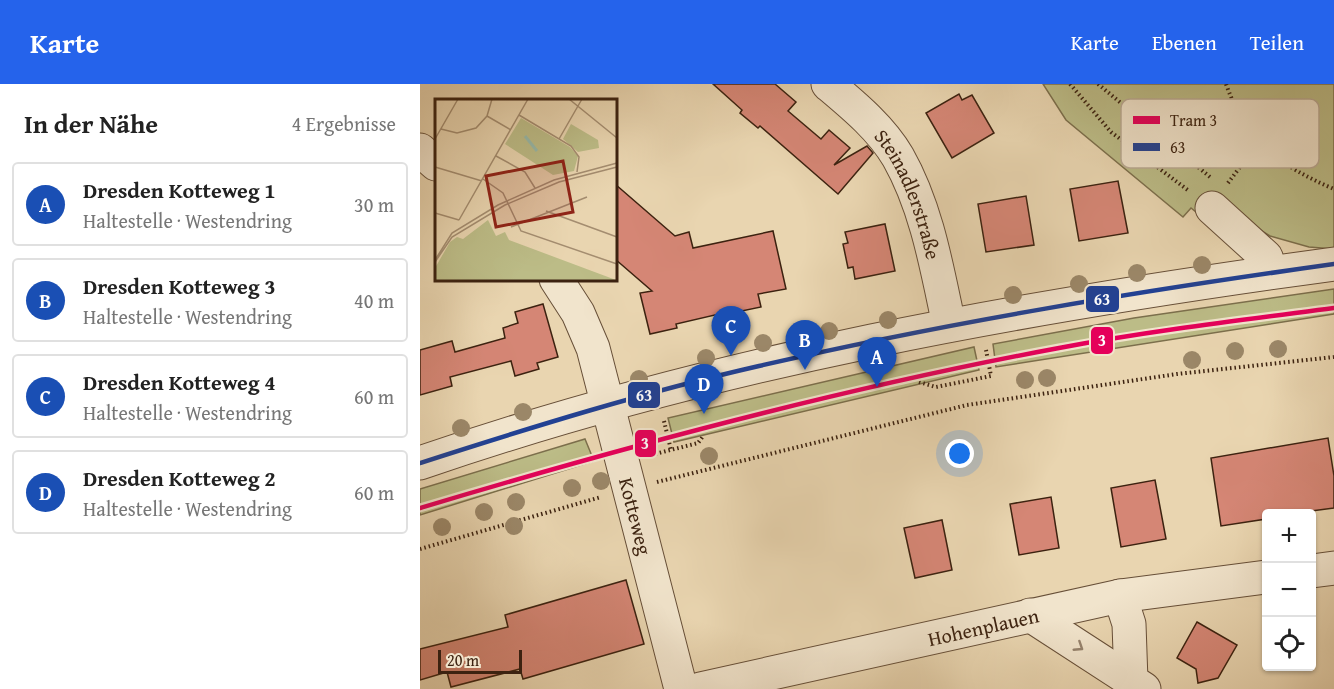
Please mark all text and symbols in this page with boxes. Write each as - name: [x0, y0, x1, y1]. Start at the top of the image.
- text: Karte: [30, 22, 99, 63]
- text: Karte: [1071, 27, 1119, 58]
- text: Ebenen: [1152, 27, 1217, 58]
- text: Teilen: [1250, 27, 1304, 58]
- inset map: [435, 99, 616, 280]
- legend: [1121, 99, 1319, 168]
- text: In der Nähe: [24, 104, 158, 143]
- text: Tram 3: [1170, 108, 1217, 132]
- text: 4 Ergebnisse: [292, 109, 396, 138]
- street label: Steinadlerstraße: [868, 122, 949, 262]
- text: 63: [1170, 135, 1185, 159]
- text: Dresden Kotteweg 1: [83, 174, 276, 206]
- text: A: [39, 190, 52, 219]
- text: 30 m: [354, 190, 394, 219]
- text: Haltestelle · Westendring: [83, 206, 292, 235]
- text: Dresden Kotteweg 3: [83, 270, 276, 302]
- line badge: 63: [1085, 285, 1120, 313]
- text: B: [39, 286, 52, 315]
- text: 40 m: [354, 286, 394, 315]
- text: 63: [1094, 287, 1110, 311]
- text: Haltestelle · Westendring: [83, 302, 292, 331]
- pin: C: [712, 306, 750, 356]
- pin: B: [786, 320, 824, 370]
- line badge: 3: [1090, 326, 1114, 355]
- text: 3: [1098, 328, 1106, 352]
- pin: A: [858, 338, 896, 387]
- pin: D: [684, 364, 724, 414]
- text: Dresden Kotteweg 4: [83, 366, 276, 398]
- line badge: 63: [627, 381, 661, 409]
- text: C: [40, 382, 51, 411]
- text: 60 m: [354, 382, 394, 411]
- text: 63: [636, 383, 652, 407]
- text: Haltestelle · Westendring: [83, 398, 292, 427]
- line badge: 3: [634, 429, 657, 458]
- text: 3: [641, 431, 649, 455]
- your location: [945, 439, 974, 468]
- text: Dresden Kotteweg 2: [83, 462, 276, 494]
- street label: Kotteweg: [612, 474, 660, 558]
- text: D: [39, 478, 52, 507]
- text: 60 m: [354, 478, 394, 507]
- text: Haltestelle · Westendring: [83, 494, 292, 523]
- map controls: [1262, 509, 1316, 671]
- button: +: [1262, 509, 1316, 563]
- button: −: [1262, 563, 1316, 617]
- street label: Hohenplauen: [925, 600, 1041, 653]
- button: locate: [1262, 617, 1316, 671]
- one-way arrow: [1072, 640, 1083, 651]
- scale bar: [438, 647, 522, 674]
- text: 20 m: [447, 648, 479, 672]

